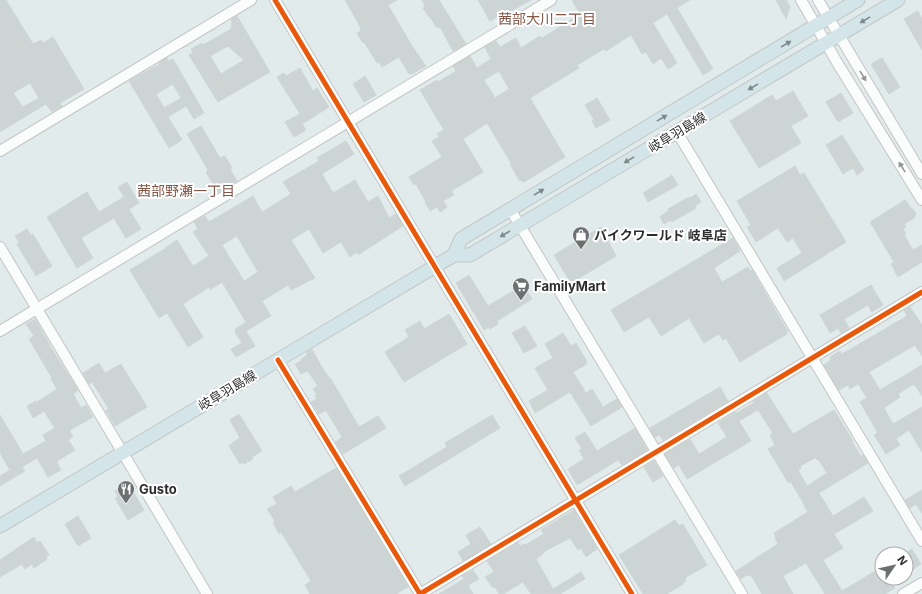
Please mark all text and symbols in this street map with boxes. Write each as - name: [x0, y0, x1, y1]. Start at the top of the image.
- district label: 茜部大川二丁目: [498, 10, 596, 27]
- one-way arrow: [859, 17, 871, 24]
- one-way arrow: [780, 40, 792, 47]
- one-way arrow: [860, 70, 867, 82]
- one-way arrow: [748, 83, 758, 91]
- street label: 岐阜羽島線: [645, 108, 709, 156]
- one-way arrow: [656, 114, 668, 121]
- one-way arrow: [623, 157, 635, 164]
- one-way arrow: [898, 161, 905, 173]
- district label: 茜部野瀬一丁目: [137, 182, 235, 199]
- one-way arrow: [533, 188, 545, 195]
- shop icon: バイクワールド 岐阜店: [571, 225, 591, 250]
- place label: バイクワールド 岐阜店: [594, 227, 727, 243]
- one-way arrow: [499, 230, 511, 237]
- supermarket icon: FamilyMart: [511, 276, 531, 301]
- place label: FamilyMart: [534, 278, 606, 294]
- street label: 岐阜羽島線: [195, 366, 259, 414]
- restaurant icon: Gusto: [116, 479, 136, 504]
- place label: Gusto: [139, 481, 177, 497]
- north arrow: [874, 546, 914, 586]
- text: N: [894, 553, 910, 568]

